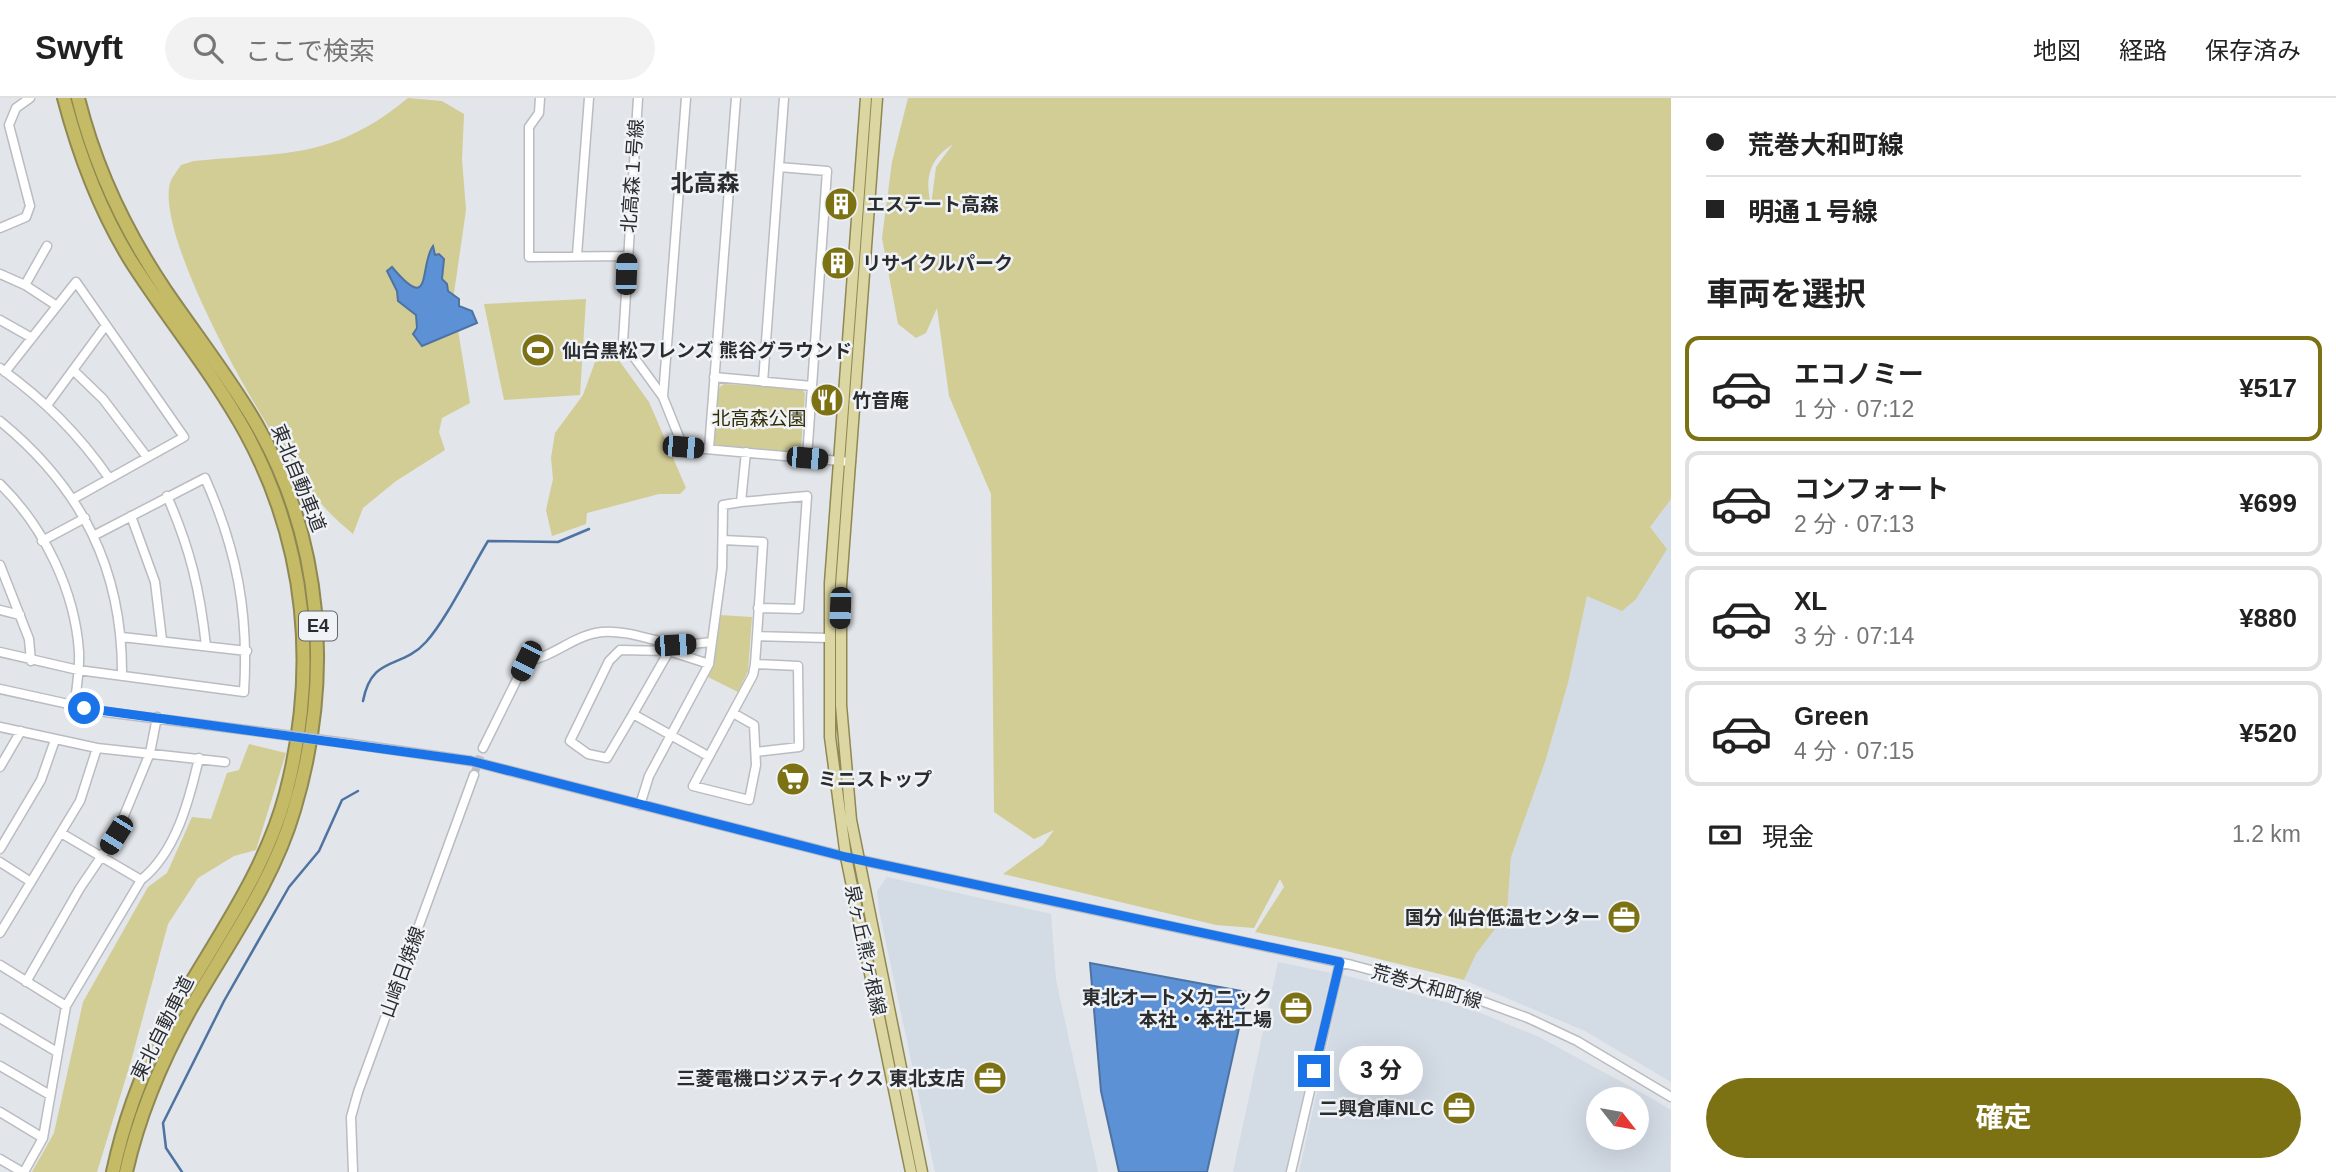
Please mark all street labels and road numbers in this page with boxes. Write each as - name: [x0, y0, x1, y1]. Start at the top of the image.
- street label: 北高森１号線: [618, 118, 647, 234]
- street label: 東北自動車道: [267, 421, 330, 535]
- road number: E4: [299, 612, 337, 640]
- street label: 泉ヶ丘熊ヶ根線: [841, 883, 890, 1017]
- street label: 山崎日焼線: [376, 924, 429, 1020]
- street label: 荒巻大和町線: [1369, 961, 1485, 1012]
- street label: 東北自動車道: [127, 973, 198, 1084]

